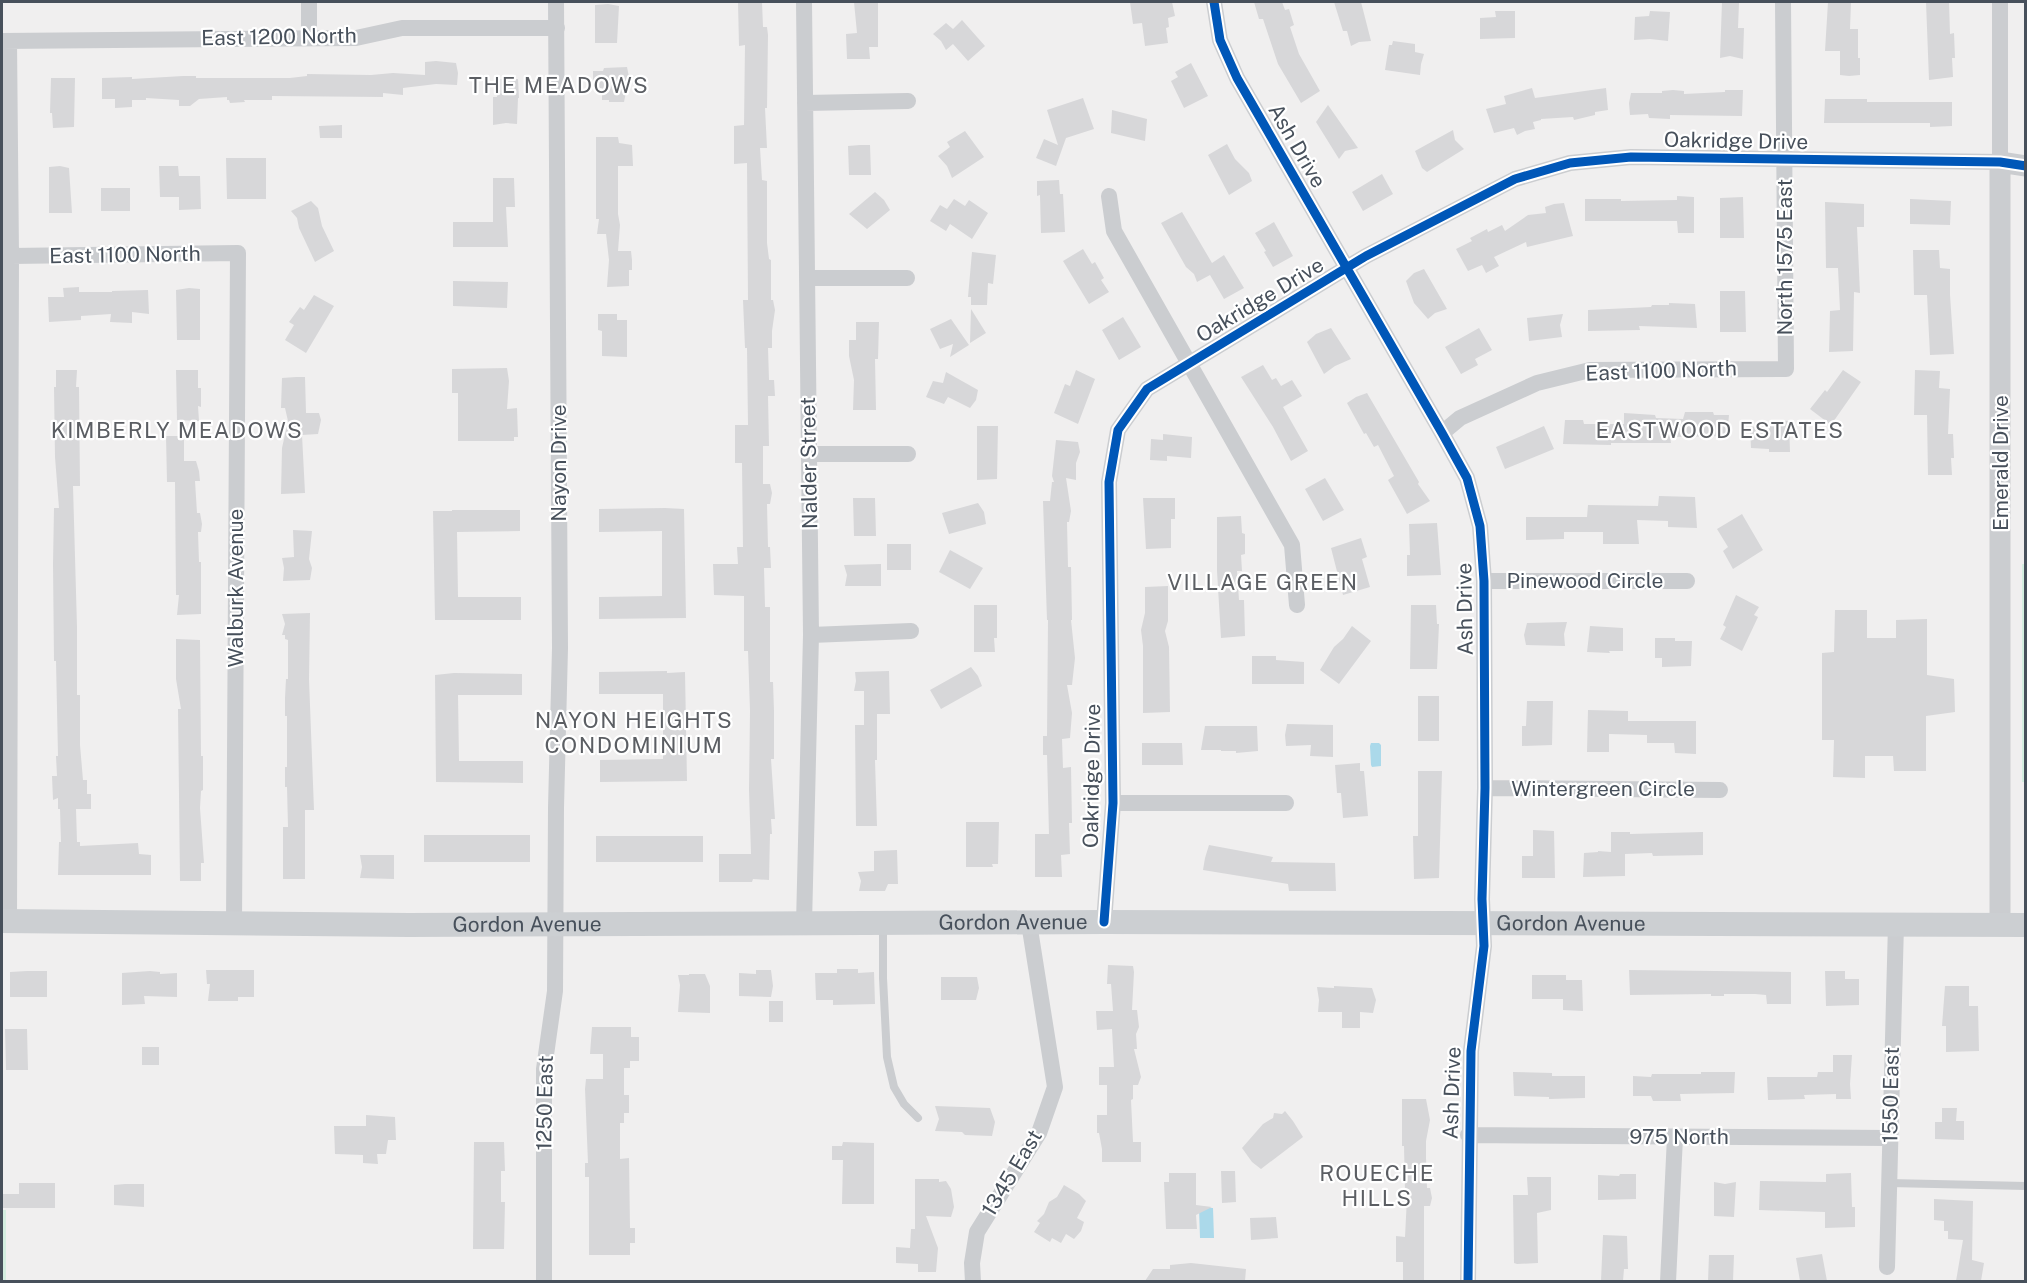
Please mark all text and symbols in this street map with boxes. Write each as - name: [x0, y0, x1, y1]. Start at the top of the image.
- street label: East 1200 North: [201, 23, 357, 50]
- district label: THE MEADOWS: [469, 72, 649, 98]
- street label: Ash Drive: [1263, 99, 1331, 192]
- street label: Oakridge Drive: [1664, 127, 1808, 154]
- street label: North 1575 East: [1772, 179, 1797, 335]
- street label: East 1100 North: [49, 241, 201, 268]
- street label: Oakridge Drive: [1191, 252, 1328, 347]
- street label: East 1100 North: [1585, 355, 1737, 386]
- street label: Emerald Drive: [1988, 395, 2013, 531]
- street label: Nalder Street: [795, 397, 822, 529]
- street label: Nayon Drive: [546, 404, 571, 522]
- district label: KIMBERLY MEADOWS: [51, 417, 303, 443]
- district label: EASTWOOD ESTATES: [1596, 417, 1844, 443]
- street label: Walburk Avenue: [223, 508, 248, 668]
- street label: Ash Drive: [1451, 562, 1478, 656]
- street label: Pinewood Circle: [1507, 568, 1663, 593]
- district label: VILLAGE GREEN: [1167, 569, 1359, 595]
- street label: Oakridge Drive: [1078, 704, 1105, 848]
- district label: NAYON HEIGHTS CONDOMINIUM: [535, 707, 733, 758]
- street label: Wintergreen Circle: [1511, 776, 1695, 801]
- street label: Gordon Avenue: [938, 909, 1088, 935]
- street label: Gordon Avenue: [1496, 910, 1646, 936]
- street label: Gordon Avenue: [452, 911, 602, 937]
- street label: Ash Drive: [1437, 1046, 1466, 1140]
- street label: 1550 East: [1877, 1047, 1904, 1143]
- street label: 1250 East: [531, 1055, 558, 1151]
- street label: 975 North: [1629, 1124, 1729, 1149]
- street label: 1345 East: [976, 1125, 1047, 1220]
- district label: ROUECHE HILLS: [1319, 1160, 1435, 1211]

